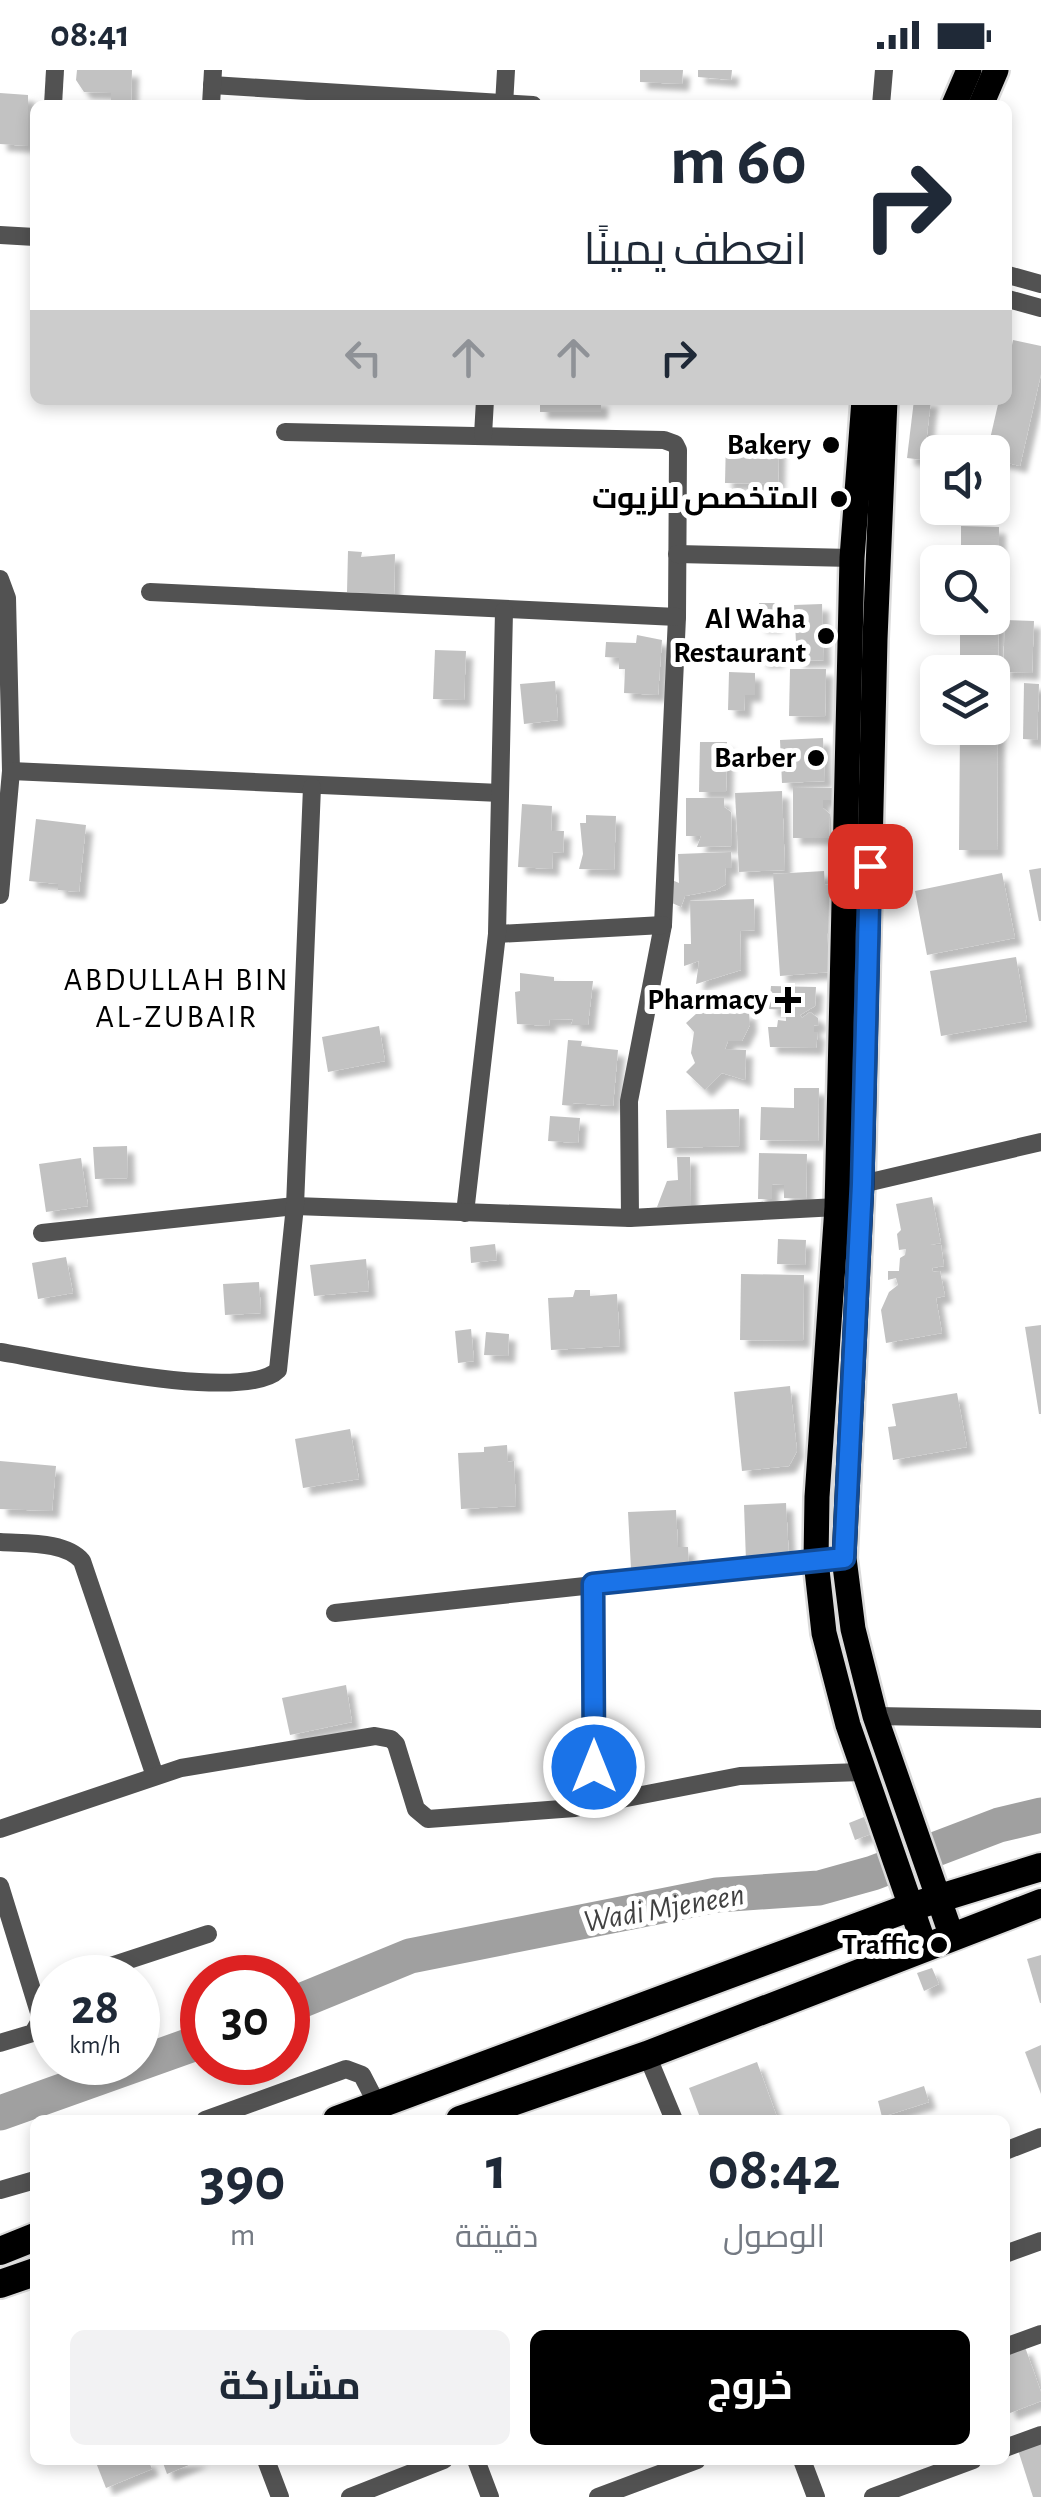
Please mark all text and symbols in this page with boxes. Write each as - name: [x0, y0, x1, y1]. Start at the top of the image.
- text: 08:41: [50, 16, 130, 54]
- text: 60 m: [670, 127, 807, 197]
- icon: right: [842, 140, 972, 270]
- text: انعطف يمينًا: [584, 228, 807, 273]
- icon: left: [336, 330, 391, 385]
- icon: ahead: [441, 330, 496, 385]
- icon: ahead: [546, 330, 601, 385]
- icon: right: [651, 330, 706, 385]
- place label: Bakery: [727, 430, 812, 460]
- marker: Bakery: [820, 434, 842, 456]
- map controls: [920, 435, 1010, 745]
- button: sound: [920, 435, 1010, 525]
- place label: المتخصص للزيوت: [592, 484, 819, 516]
- marker: المتخصص للزيوت: [828, 488, 850, 510]
- button: search: [920, 545, 1010, 635]
- place label: Al Waha Restaurant: [673, 604, 806, 668]
- marker: Al Waha Restaurant: [815, 625, 837, 647]
- button: layers: [920, 655, 1010, 745]
- place label: Barber: [714, 743, 797, 773]
- marker: Barber: [805, 747, 827, 769]
- pin: [828, 824, 913, 909]
- icon: arrive: [843, 839, 898, 894]
- district label: ABDULLAH BIN AL-ZUBAIR: [64, 964, 290, 1033]
- place label: Pharmacy: [647, 985, 769, 1015]
- marker: Pharmacy: [777, 989, 799, 1011]
- position arrow: [542, 1715, 646, 1819]
- water label: Wadi Mjeneen: [581, 1878, 747, 1938]
- place label: Traffic: [842, 1930, 919, 1960]
- marker: Traffic: [928, 1934, 950, 1956]
- speed limit sign: 30: [180, 1955, 310, 2085]
- text: 28: [71, 1983, 119, 2033]
- text: km/h: [69, 2033, 121, 2058]
- text: 1: [486, 2140, 507, 2200]
- text: 08:42: [708, 2140, 841, 2200]
- text: 390: [199, 2151, 286, 2211]
- text: m: [230, 2219, 255, 2251]
- text: دقيقة: [455, 2221, 538, 2253]
- text: الوصول: [723, 2221, 825, 2253]
- button: مشاركة: [70, 2330, 510, 2445]
- button: خروج: [530, 2330, 970, 2445]

